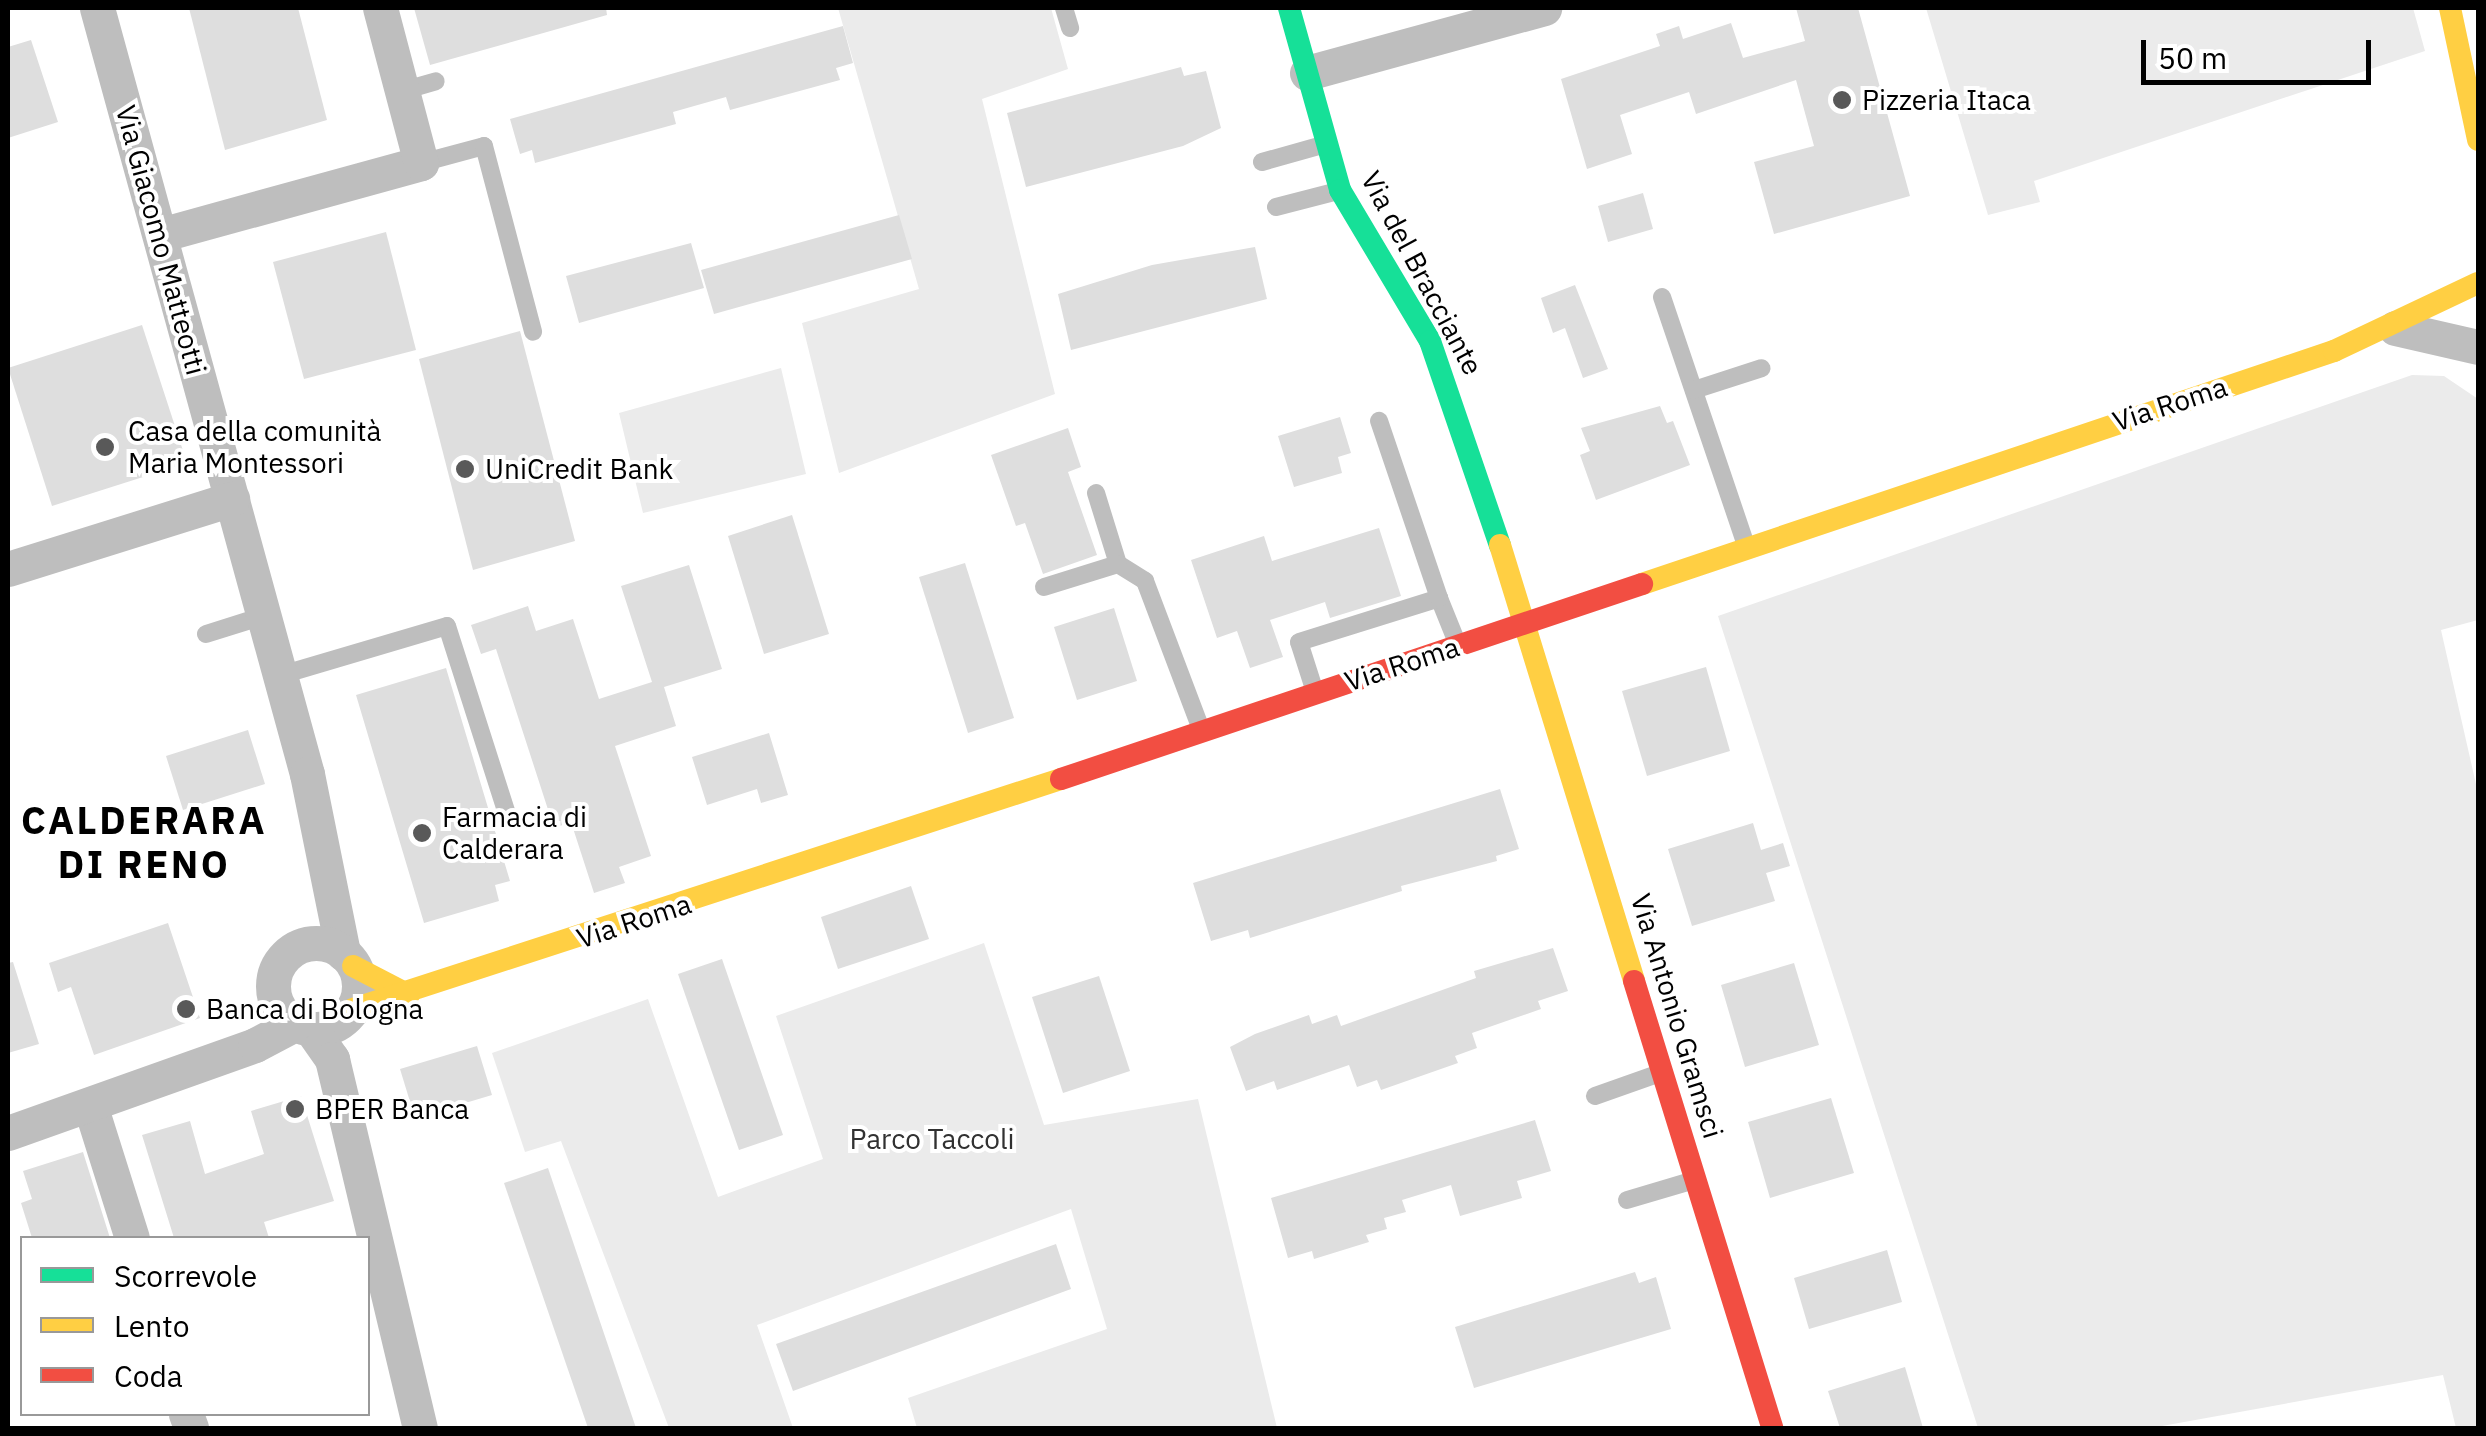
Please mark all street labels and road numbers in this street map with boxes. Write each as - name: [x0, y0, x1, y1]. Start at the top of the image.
- street label: Via Giacomo Matteotti: [109, 101, 213, 379]
- street label: Via del Bracciante: [1354, 165, 1490, 381]
- street label: Via Roma: [2109, 370, 2231, 438]
- street label: Via Roma: [1341, 630, 1463, 698]
- street label: Via Roma: [573, 887, 695, 955]
- street label: Via Antonio Gramsci: [1624, 890, 1730, 1142]

